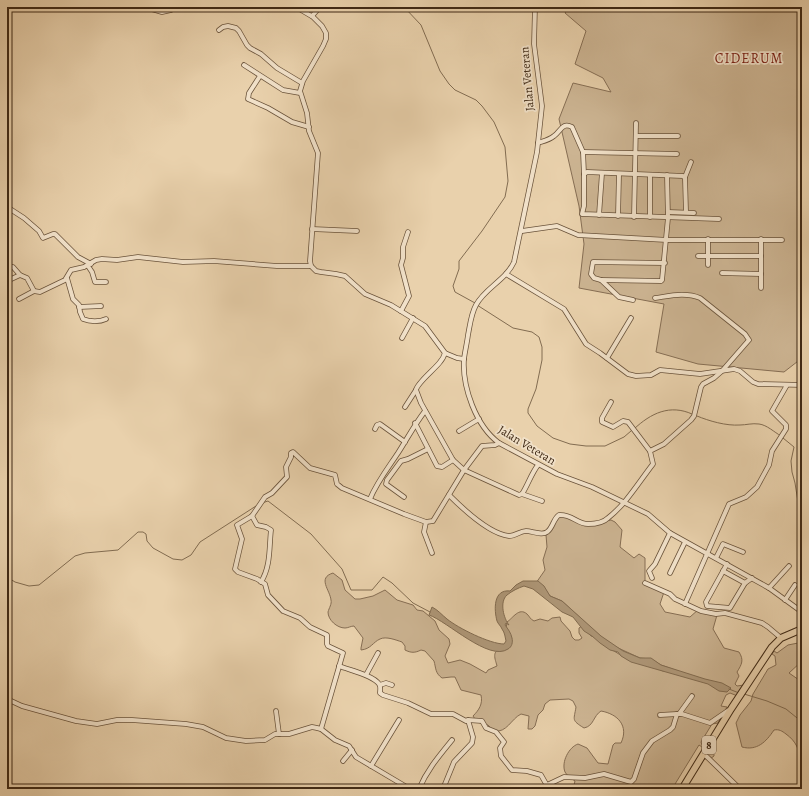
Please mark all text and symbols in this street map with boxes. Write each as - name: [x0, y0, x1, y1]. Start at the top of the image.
- street label: Jalan Veteran: [516, 46, 538, 112]
- district label: CIDERUM: [715, 49, 783, 68]
- street label: Jalan Veteran: [495, 422, 559, 469]
- road number: 8: [702, 736, 716, 754]

